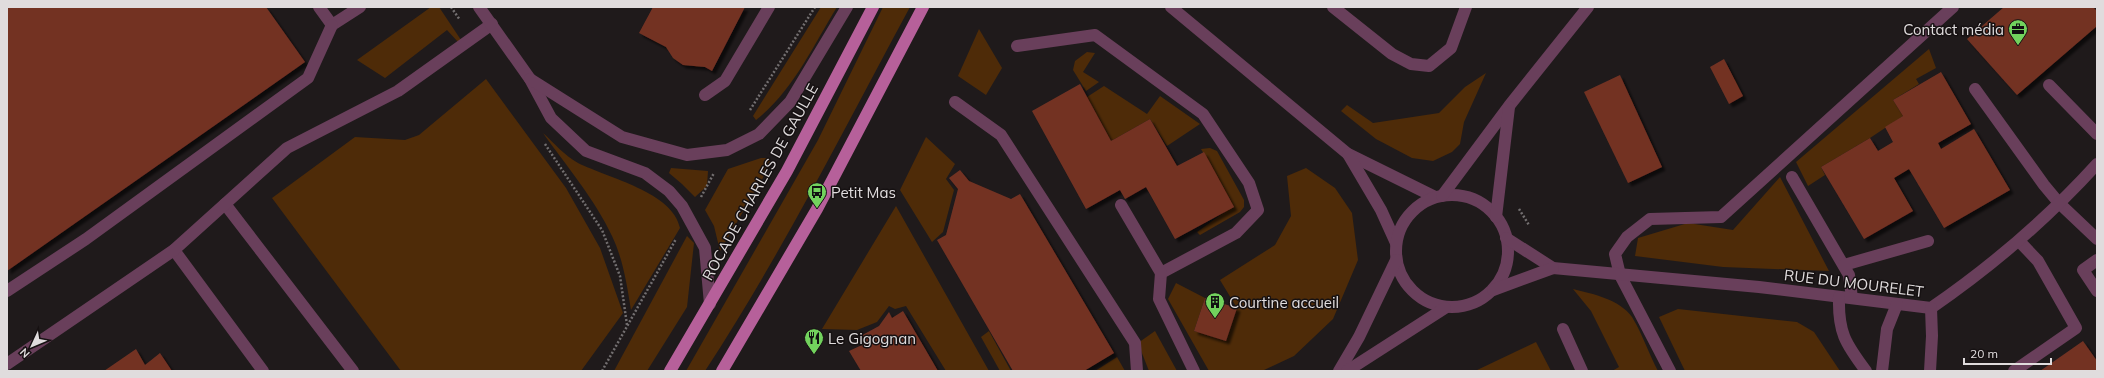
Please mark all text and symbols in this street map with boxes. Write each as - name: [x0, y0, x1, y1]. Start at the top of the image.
- office icon: Contact média: [2007, 18, 2029, 46]
- place label: Contact média: [1903, 20, 2004, 39]
- street label: ROCADE CHARLES DE GAULLE: [698, 80, 822, 284]
- bus stop icon: Petit Mas: [806, 181, 828, 209]
- place label: Petit Mas: [831, 183, 896, 202]
- street label: RUE DU MOURELET: [1783, 265, 1925, 301]
- building icon: Courtine accueil: [1204, 291, 1226, 319]
- place label: Courtine accueil: [1229, 293, 1339, 312]
- north arrow: [12, 326, 52, 366]
- restaurant icon: Le Gigognan: [803, 327, 825, 355]
- place label: Le Gigognan: [828, 329, 916, 348]
- scale bar: [1964, 340, 2051, 366]
- text: N: [17, 345, 33, 361]
- text: 20 m: [1970, 346, 1998, 361]

